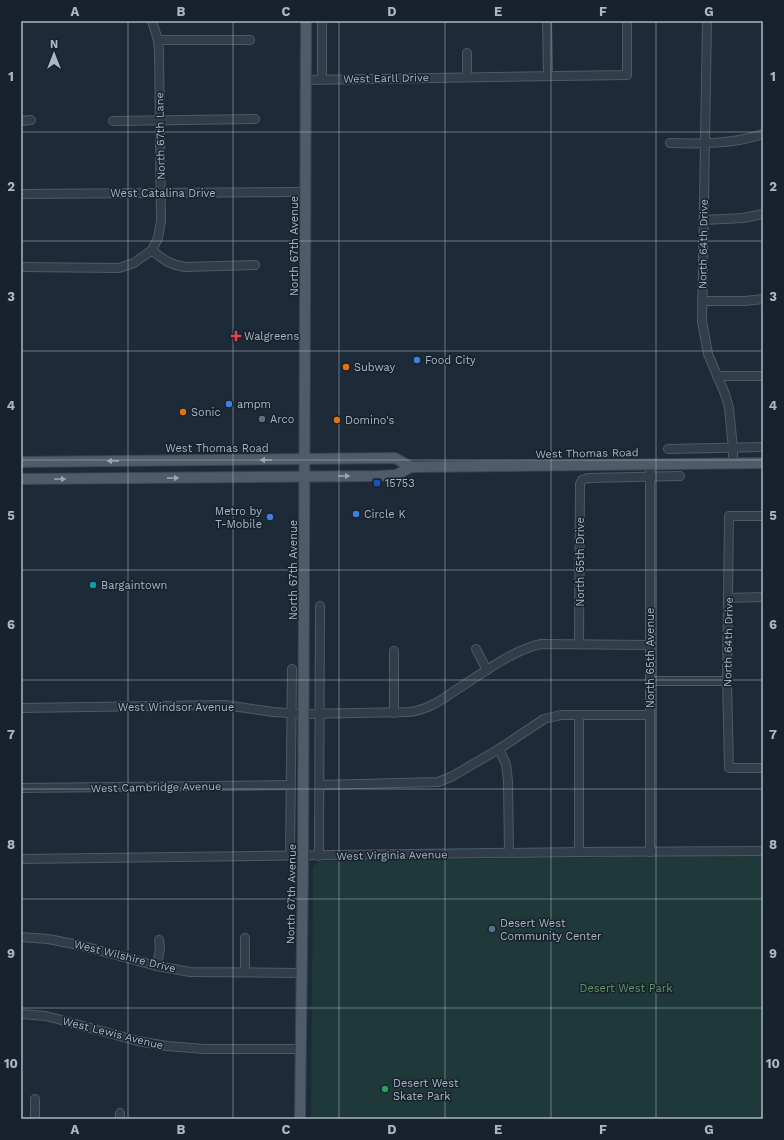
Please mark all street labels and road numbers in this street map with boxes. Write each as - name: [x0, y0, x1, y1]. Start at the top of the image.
- street label: West Earll Drive: [343, 71, 429, 86]
- street label: North 67th Lane: [153, 92, 168, 180]
- street label: West Catalina Drive: [110, 187, 216, 200]
- street label: North 67th Avenue: [288, 196, 301, 296]
- street label: North 64th Drive: [696, 199, 711, 289]
- street label: West Thomas Road: [165, 442, 269, 455]
- street label: West Thomas Road: [535, 446, 639, 461]
- street label: North 65th Drive: [574, 517, 587, 607]
- street label: North 67th Avenue: [287, 520, 300, 620]
- street label: North 64th Drive: [721, 597, 736, 687]
- street label: North 65th Avenue: [644, 608, 657, 708]
- street label: West Windsor Avenue: [118, 701, 234, 714]
- street label: West Cambridge Avenue: [91, 780, 221, 795]
- street label: North 67th Avenue: [284, 844, 299, 944]
- street label: West Virginia Avenue: [336, 848, 448, 863]
- street label: West Wilshire Drive: [73, 938, 177, 975]
- street label: West Lewis Avenue: [61, 1015, 165, 1052]

